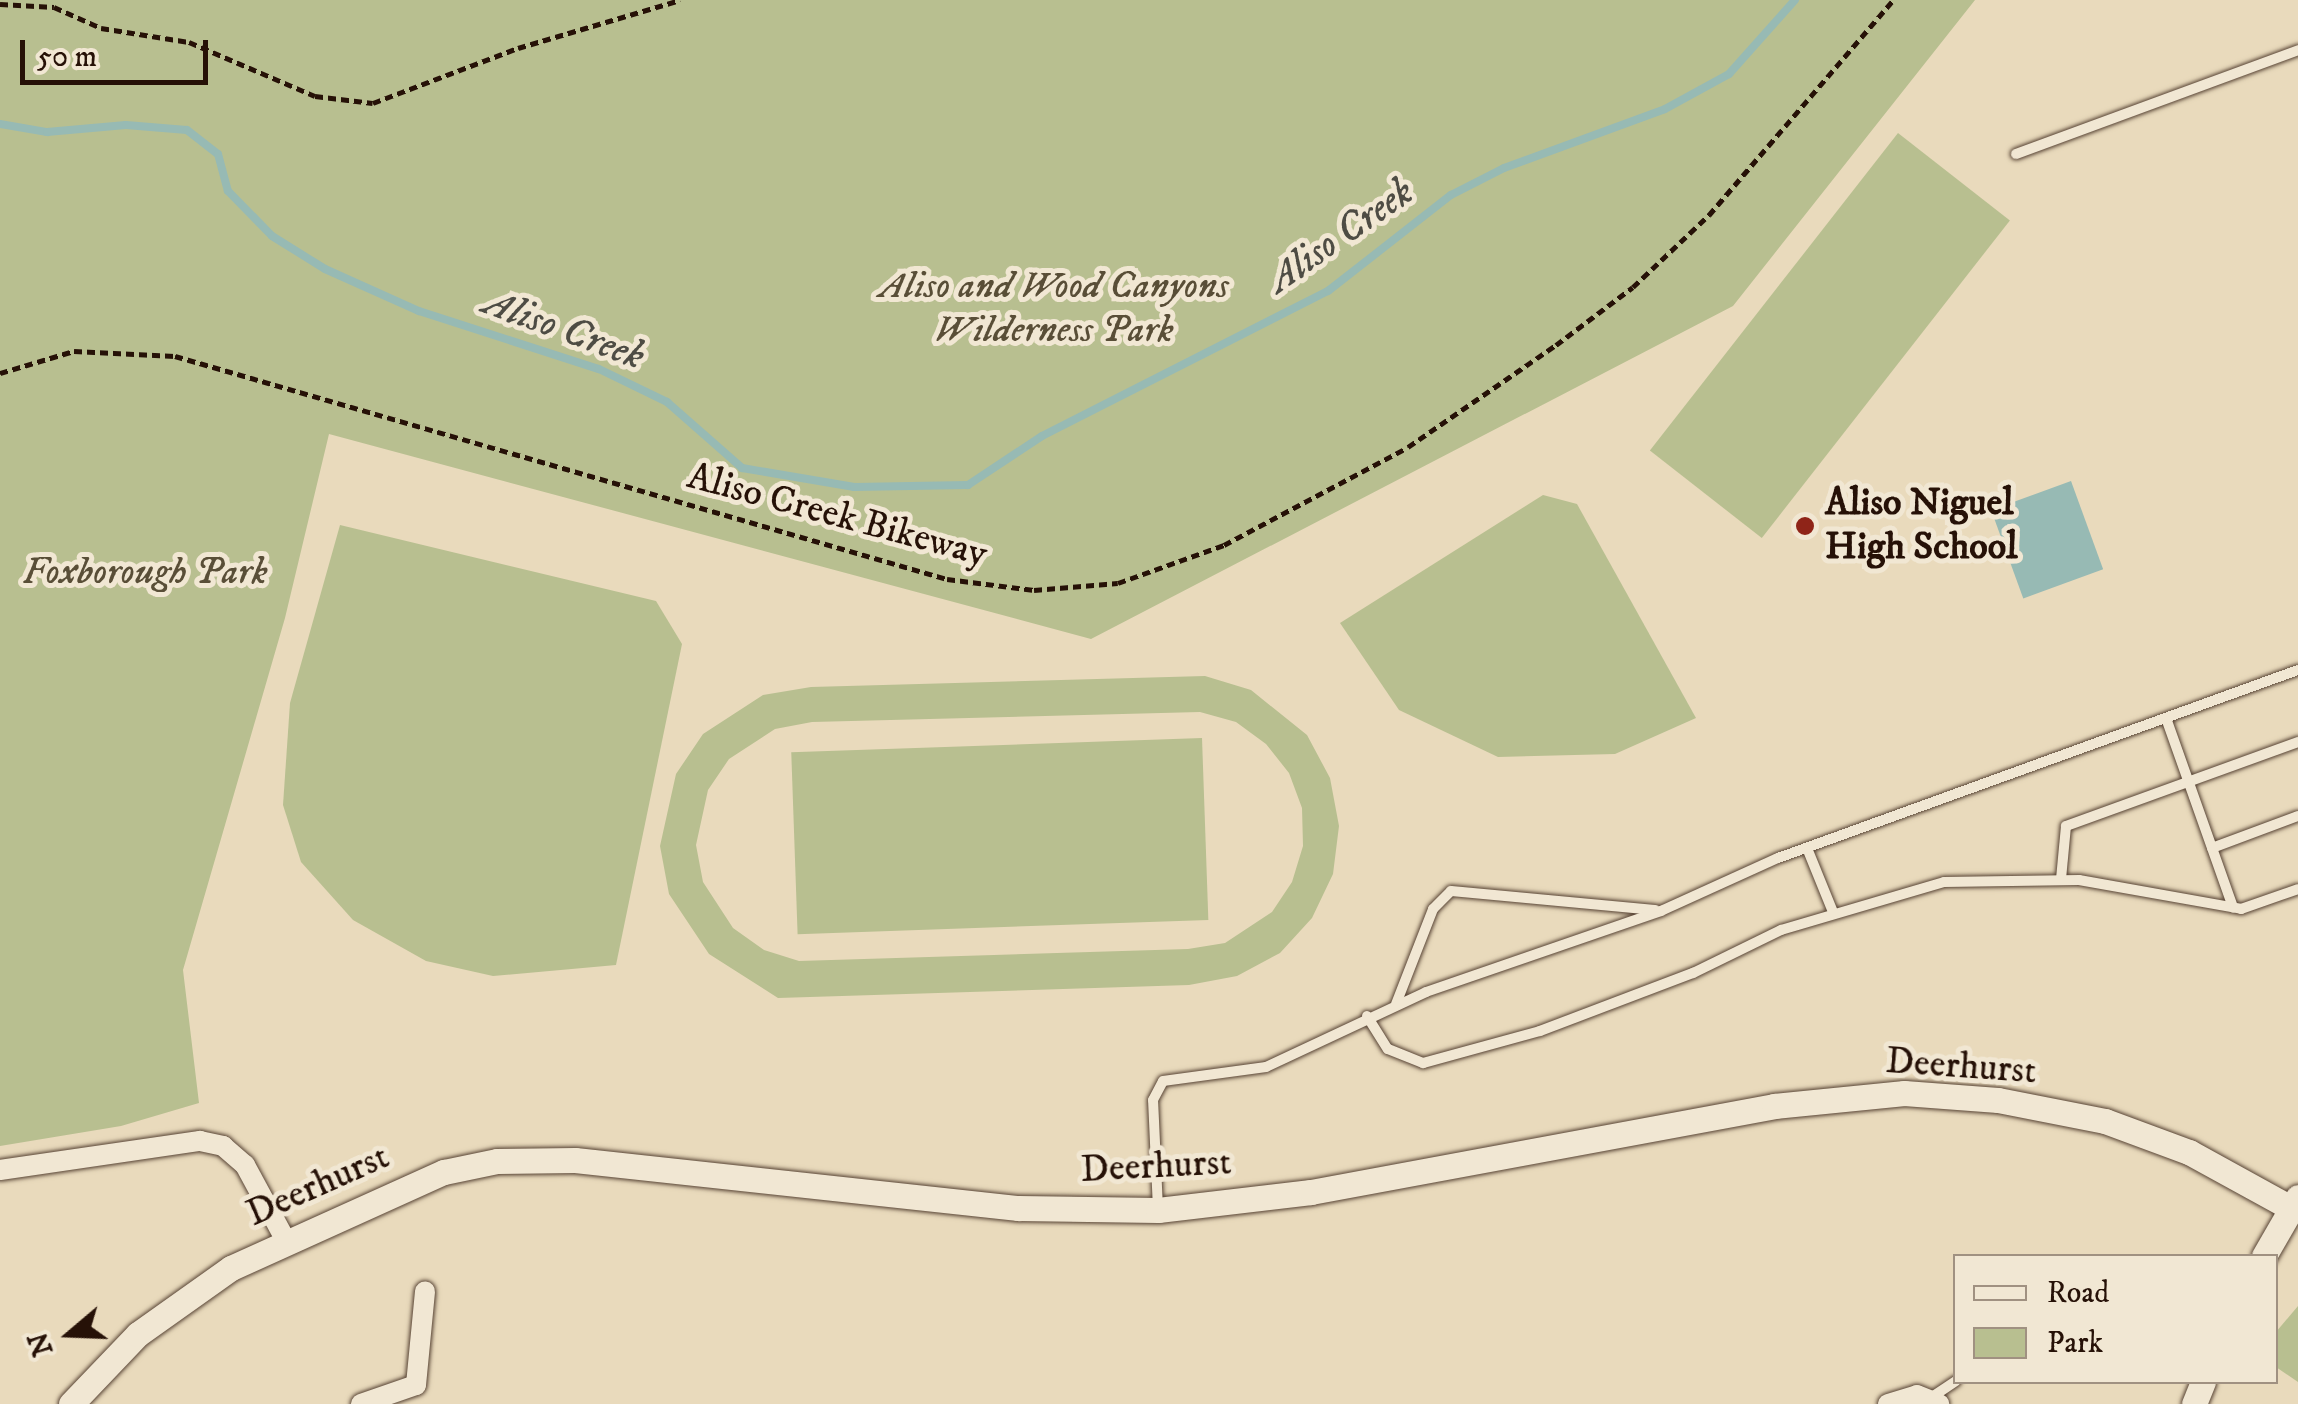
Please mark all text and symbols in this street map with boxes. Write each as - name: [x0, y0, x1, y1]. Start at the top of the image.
- scale bar: [25, 20, 212, 82]
- text: 50 m: [37, 39, 97, 76]
- water label: Aliso Creek: [1259, 168, 1423, 304]
- park label: Aliso and Wood Canyons Wilderness Park: [879, 264, 1229, 353]
- water label: Aliso Creek: [477, 279, 651, 381]
- street label: Aliso Creek Bikeway: [682, 454, 992, 578]
- place label: Aliso Niguel High School: [1825, 481, 2018, 570]
- marker: Aliso Niguel High School: [1794, 515, 1816, 537]
- park label: Foxborough Park: [22, 550, 268, 596]
- street label: Deerhurst: [1884, 1039, 2038, 1095]
- street label: Deerhurst: [240, 1135, 396, 1237]
- street label: Deerhurst: [1080, 1140, 1232, 1194]
- legend: [1953, 1254, 2278, 1384]
- text: Road: [2047, 1275, 2109, 1312]
- north arrow: [20, 1284, 120, 1384]
- text: Park: [2047, 1325, 2103, 1362]
- text: N: [21, 1327, 61, 1361]

